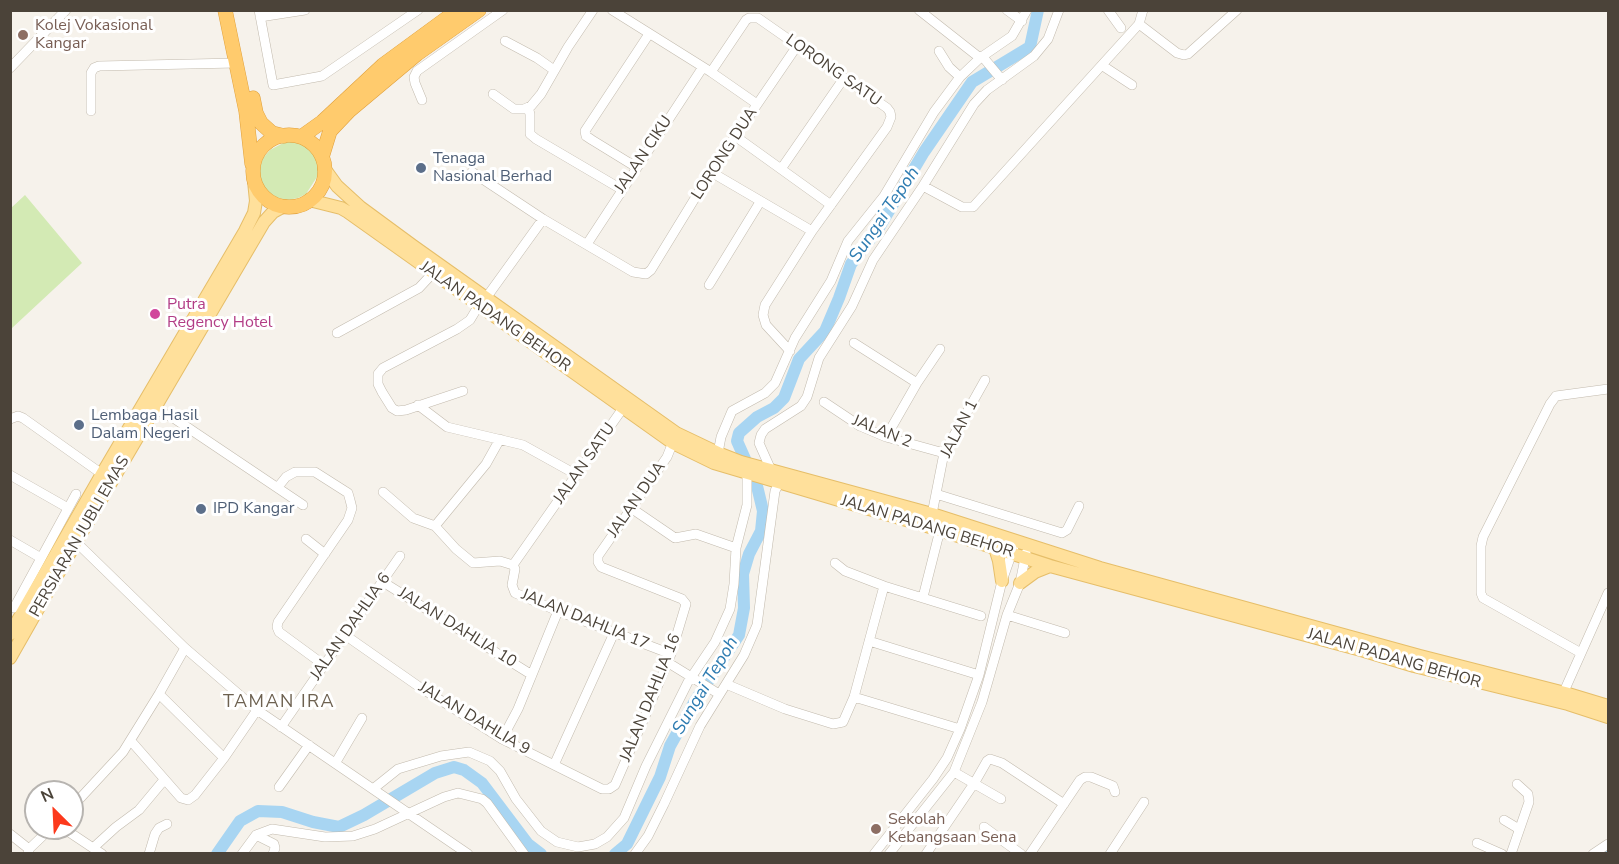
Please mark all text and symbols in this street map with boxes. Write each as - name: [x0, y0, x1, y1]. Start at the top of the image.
- place label: Kolej Vokasional Kangar: [35, 16, 153, 54]
- marker: Kolej Vokasional Kangar: [16, 28, 30, 42]
- street label: LORONG SATU: [781, 31, 885, 111]
- street label: LORONG DUA: [688, 104, 762, 204]
- street label: JALAN CIKU: [611, 113, 677, 197]
- place label: Tenaga Nasional Berhad: [433, 149, 552, 187]
- marker: Tenaga Nasional Berhad: [414, 161, 428, 175]
- water label: Sungai Tepoh: [845, 163, 925, 267]
- street label: JALAN PADANG BEHOR: [416, 258, 574, 376]
- place label: Putra Regency Hotel: [167, 295, 273, 333]
- marker: Putra Regency Hotel: [148, 307, 162, 321]
- street label: JALAN 1: [937, 397, 983, 461]
- place label: Lembaga Hasil Dalam Negeri: [91, 406, 198, 444]
- street label: JALAN 2: [849, 411, 915, 453]
- marker: Lembaga Hasil Dalam Negeri: [72, 418, 86, 432]
- street label: JALAN SATU: [550, 420, 620, 508]
- street label: PERSIARAN JUBLI EMAS: [26, 453, 134, 621]
- street label: JALAN DUA: [604, 458, 670, 542]
- street label: JALAN PADANG BEHOR: [838, 492, 1016, 562]
- place label: IPD Kangar: [213, 499, 294, 519]
- marker: IPD Kangar: [194, 502, 208, 516]
- street label: JALAN DAHLIA 6: [307, 570, 395, 684]
- street label: JALAN DAHLIA 10: [394, 584, 520, 672]
- street label: JALAN DAHLIA 17: [518, 586, 652, 654]
- street label: JALAN PADANG BEHOR: [1305, 625, 1483, 693]
- street label: JALAN DAHLIA 16: [617, 631, 685, 765]
- water label: Sungai Tepoh: [668, 633, 744, 739]
- street label: JALAN DAHLIA 9: [415, 678, 533, 760]
- district label: TAMAN IRA: [223, 692, 335, 714]
- north arrow: [24, 780, 84, 840]
- text: N: [38, 783, 57, 808]
- place label: Sekolah Kebangsaan Sena: [888, 810, 1016, 848]
- marker: Sekolah Kebangsaan Sena: [869, 822, 883, 836]

